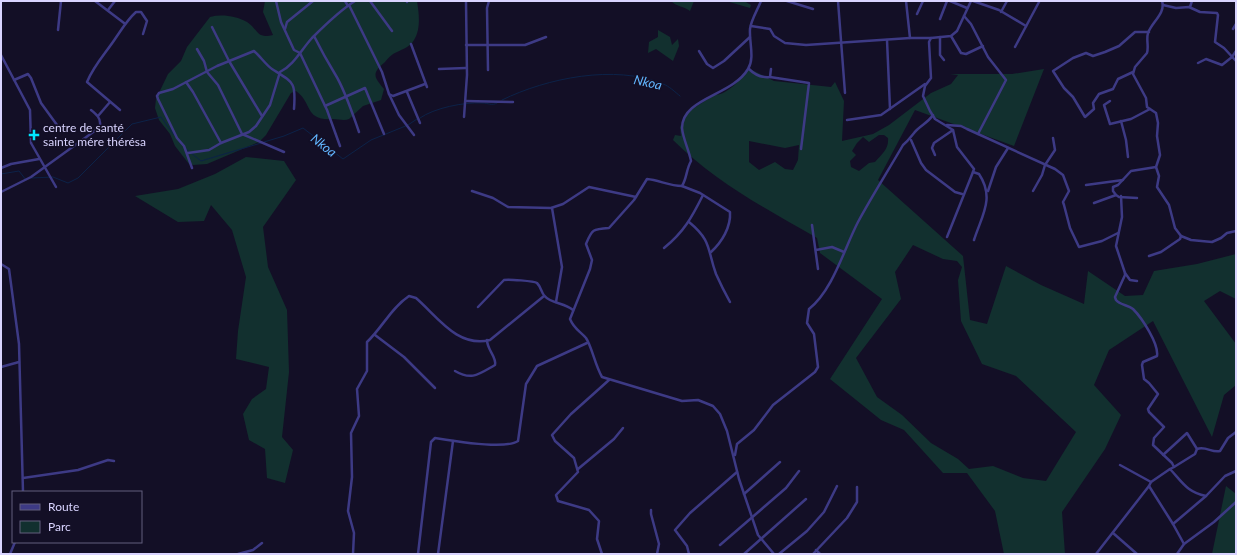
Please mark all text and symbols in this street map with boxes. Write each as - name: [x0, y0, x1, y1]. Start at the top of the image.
- water label: Nkoa: [632, 71, 664, 93]
- place label: centre de santé sainte mére thérésa: [43, 120, 146, 149]
- marker: centre de santé sainte mére thérésa: [28, 129, 40, 141]
- water label: Nkoa: [308, 130, 340, 160]
- legend: [12, 491, 142, 543]
- text: Route: [48, 499, 79, 514]
- text: Parc: [48, 519, 71, 534]

